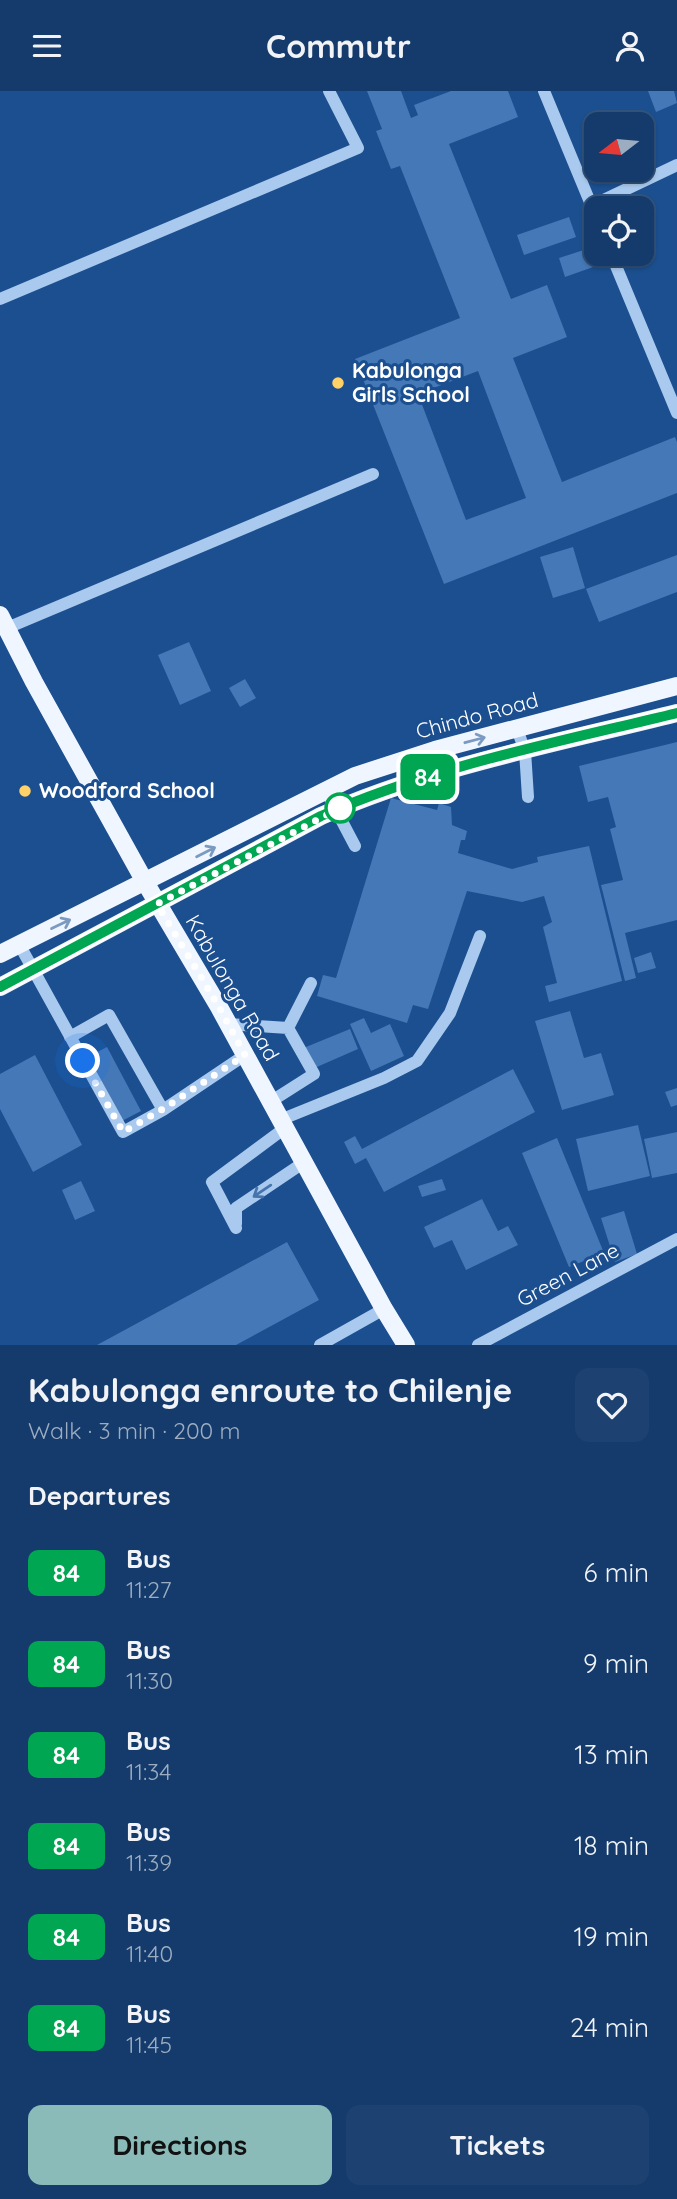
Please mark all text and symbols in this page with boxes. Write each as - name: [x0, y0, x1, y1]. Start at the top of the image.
- text: Commutr: [266, 26, 411, 66]
- icon: menu: [28, 27, 66, 65]
- icon: person: [611, 27, 649, 65]
- north arrow: [584, 112, 654, 182]
- map controls: [584, 112, 654, 266]
- button: locate: [584, 196, 654, 266]
- place label: Kabulonga Girls School: [352, 357, 470, 407]
- marker: Kabulonga Girls School: [330, 375, 346, 391]
- street label: Chindo Road: [413, 686, 541, 744]
- one-way arrow: [463, 733, 486, 746]
- line badge: 84: [396, 754, 460, 800]
- text: 84: [414, 762, 442, 792]
- place label: Woodford School: [39, 777, 215, 803]
- marker: Woodford School: [17, 783, 33, 799]
- unlabelled marker: [325, 793, 355, 823]
- one-way arrow: [195, 844, 216, 858]
- street label: Kabulonga Road: [180, 910, 285, 1065]
- one-way arrow: [50, 916, 71, 930]
- your location: [65, 1043, 100, 1078]
- one-way arrow: [253, 1184, 272, 1198]
- street label: Green Lane: [512, 1236, 623, 1312]
- button: heart: [575, 1368, 649, 1442]
- text: Kabulonga enroute to Chilenje: [28, 1369, 512, 1410]
- text: Walk · 3 min · 200 m: [28, 1416, 241, 1445]
- text: Departures: [28, 1479, 171, 1512]
- text: Bus: [126, 1542, 171, 1575]
- text: 6 min: [584, 1556, 649, 1589]
- text: 84: [53, 1558, 80, 1588]
- text: 11:27: [126, 1575, 171, 1604]
- text: Bus: [126, 1633, 171, 1666]
- text: 9 min: [583, 1647, 649, 1680]
- text: 84: [53, 1649, 80, 1679]
- text: 11:30: [126, 1666, 173, 1695]
- text: Bus: [126, 1724, 171, 1757]
- text: 13 min: [574, 1738, 649, 1771]
- text: 84: [53, 1740, 80, 1770]
- text: 11:34: [126, 1757, 172, 1786]
- text: Bus: [126, 1815, 171, 1848]
- text: 18 min: [574, 1829, 649, 1862]
- text: 84: [53, 1831, 80, 1861]
- text: 11:39: [126, 1848, 172, 1877]
- text: Bus: [126, 1906, 171, 1939]
- text: 19 min: [573, 1920, 649, 1953]
- text: 84: [53, 1922, 80, 1952]
- text: 11:40: [126, 1939, 173, 1968]
- text: Bus: [126, 1997, 171, 2030]
- text: 24 min: [570, 2011, 649, 2044]
- text: 84: [53, 2013, 80, 2043]
- text: 11:45: [126, 2030, 172, 2059]
- button: Directions: [28, 2105, 332, 2185]
- button: Tickets: [346, 2105, 649, 2185]

